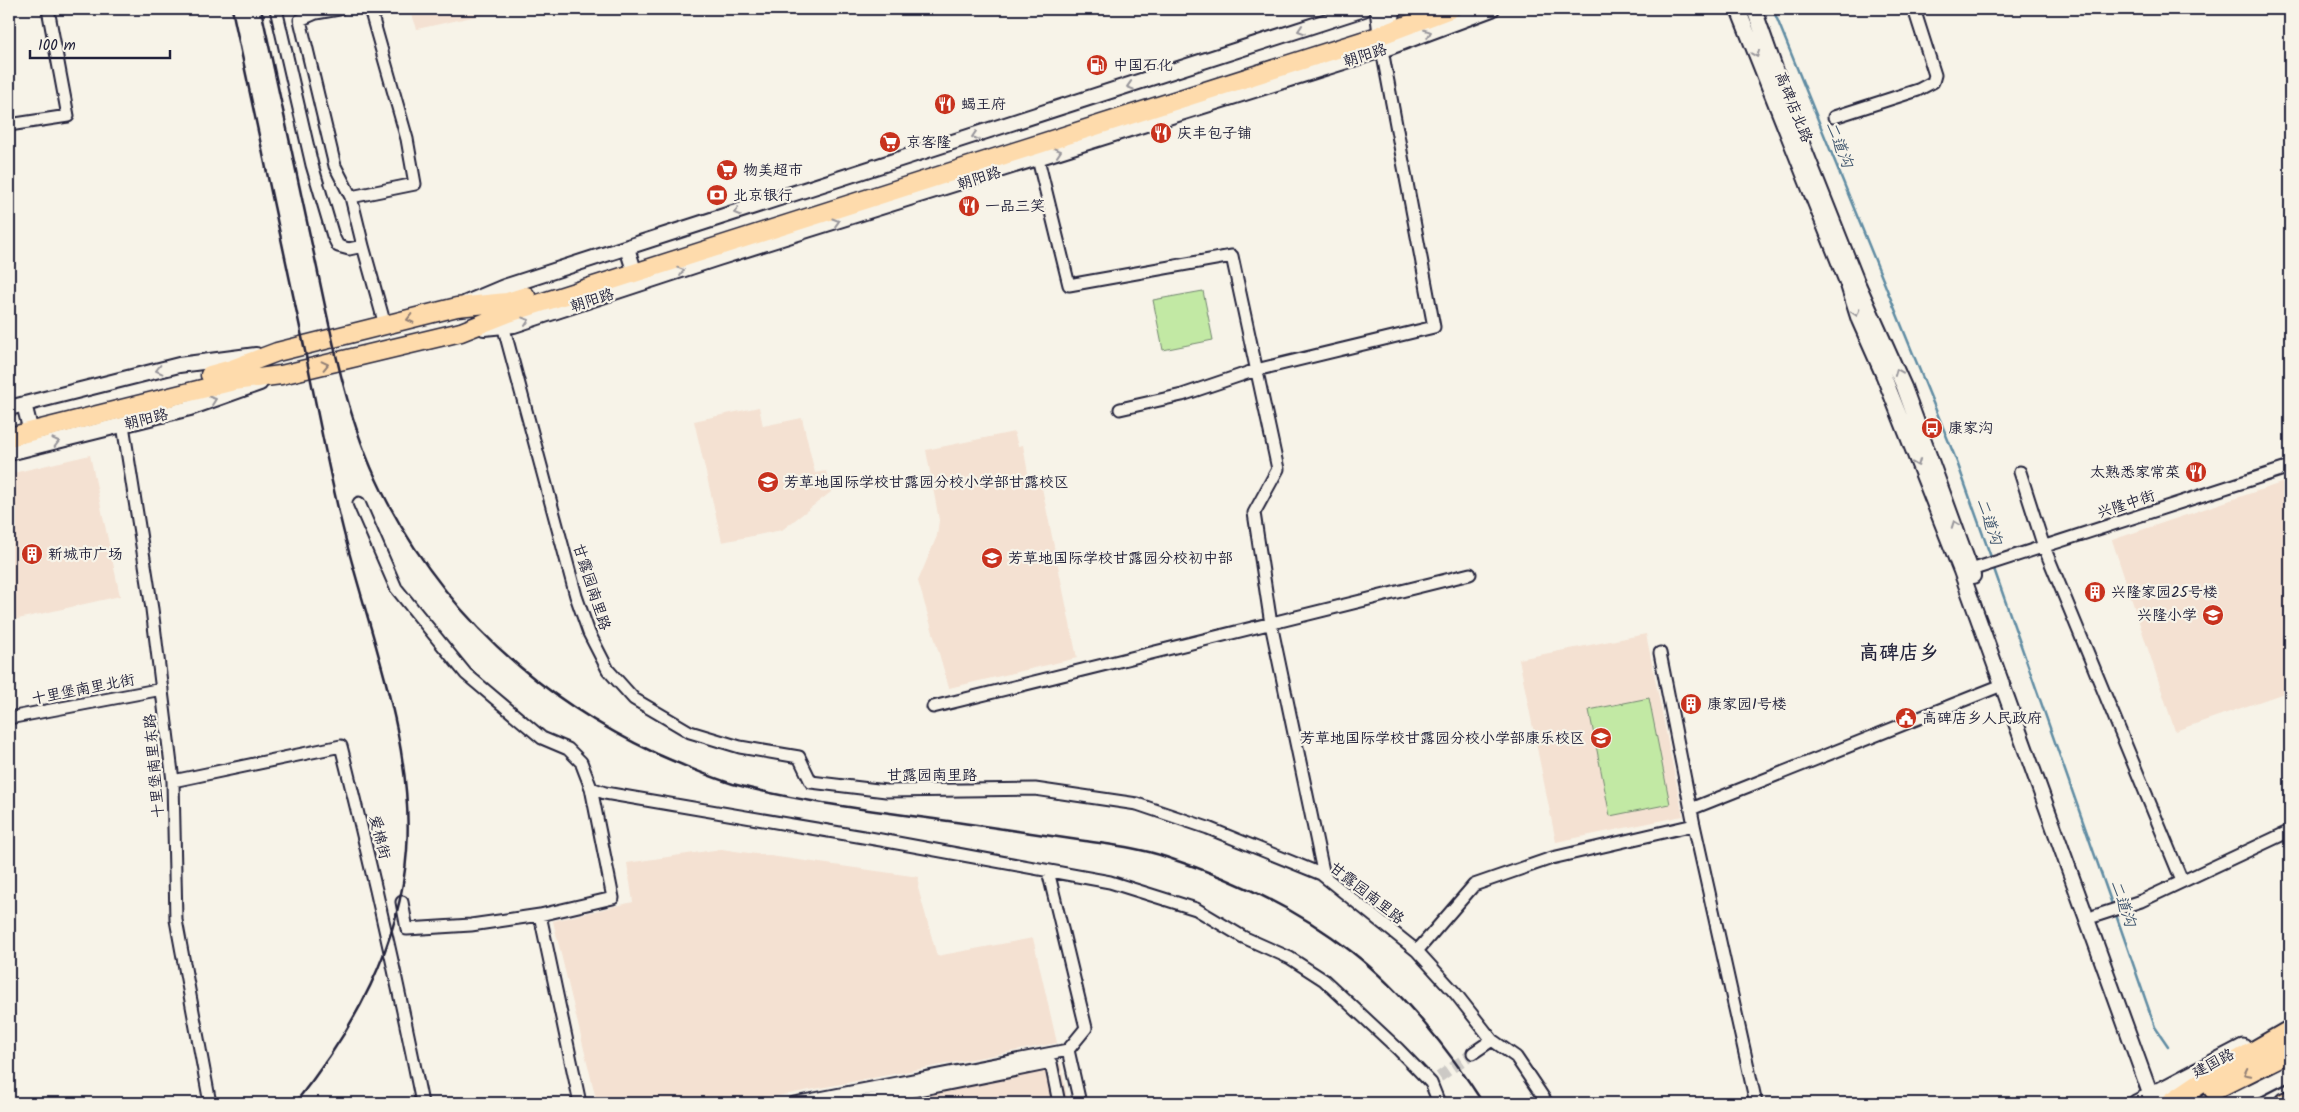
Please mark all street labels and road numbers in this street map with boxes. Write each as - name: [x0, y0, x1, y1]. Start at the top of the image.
- street label: 朝阳路: [1340, 38, 1390, 74]
- street label: 高碑店北路: [1768, 68, 1818, 147]
- street label: 朝阳路: [954, 161, 1004, 197]
- street label: 朝阳路: [567, 283, 617, 319]
- street label: 朝阳路: [121, 403, 171, 437]
- street label: 兴隆中街: [2094, 484, 2159, 526]
- street label: 甘露园南里路: [566, 541, 616, 634]
- street label: 十里堡南里北街: [29, 668, 137, 712]
- street label: 十里堡南里东路: [138, 713, 172, 819]
- street label: 甘露园南里路: [887, 764, 977, 788]
- street label: 爱棉街: [362, 812, 396, 862]
- street label: 甘露园南里路: [1324, 857, 1409, 931]
- street label: 建国路: [2188, 1043, 2239, 1085]

